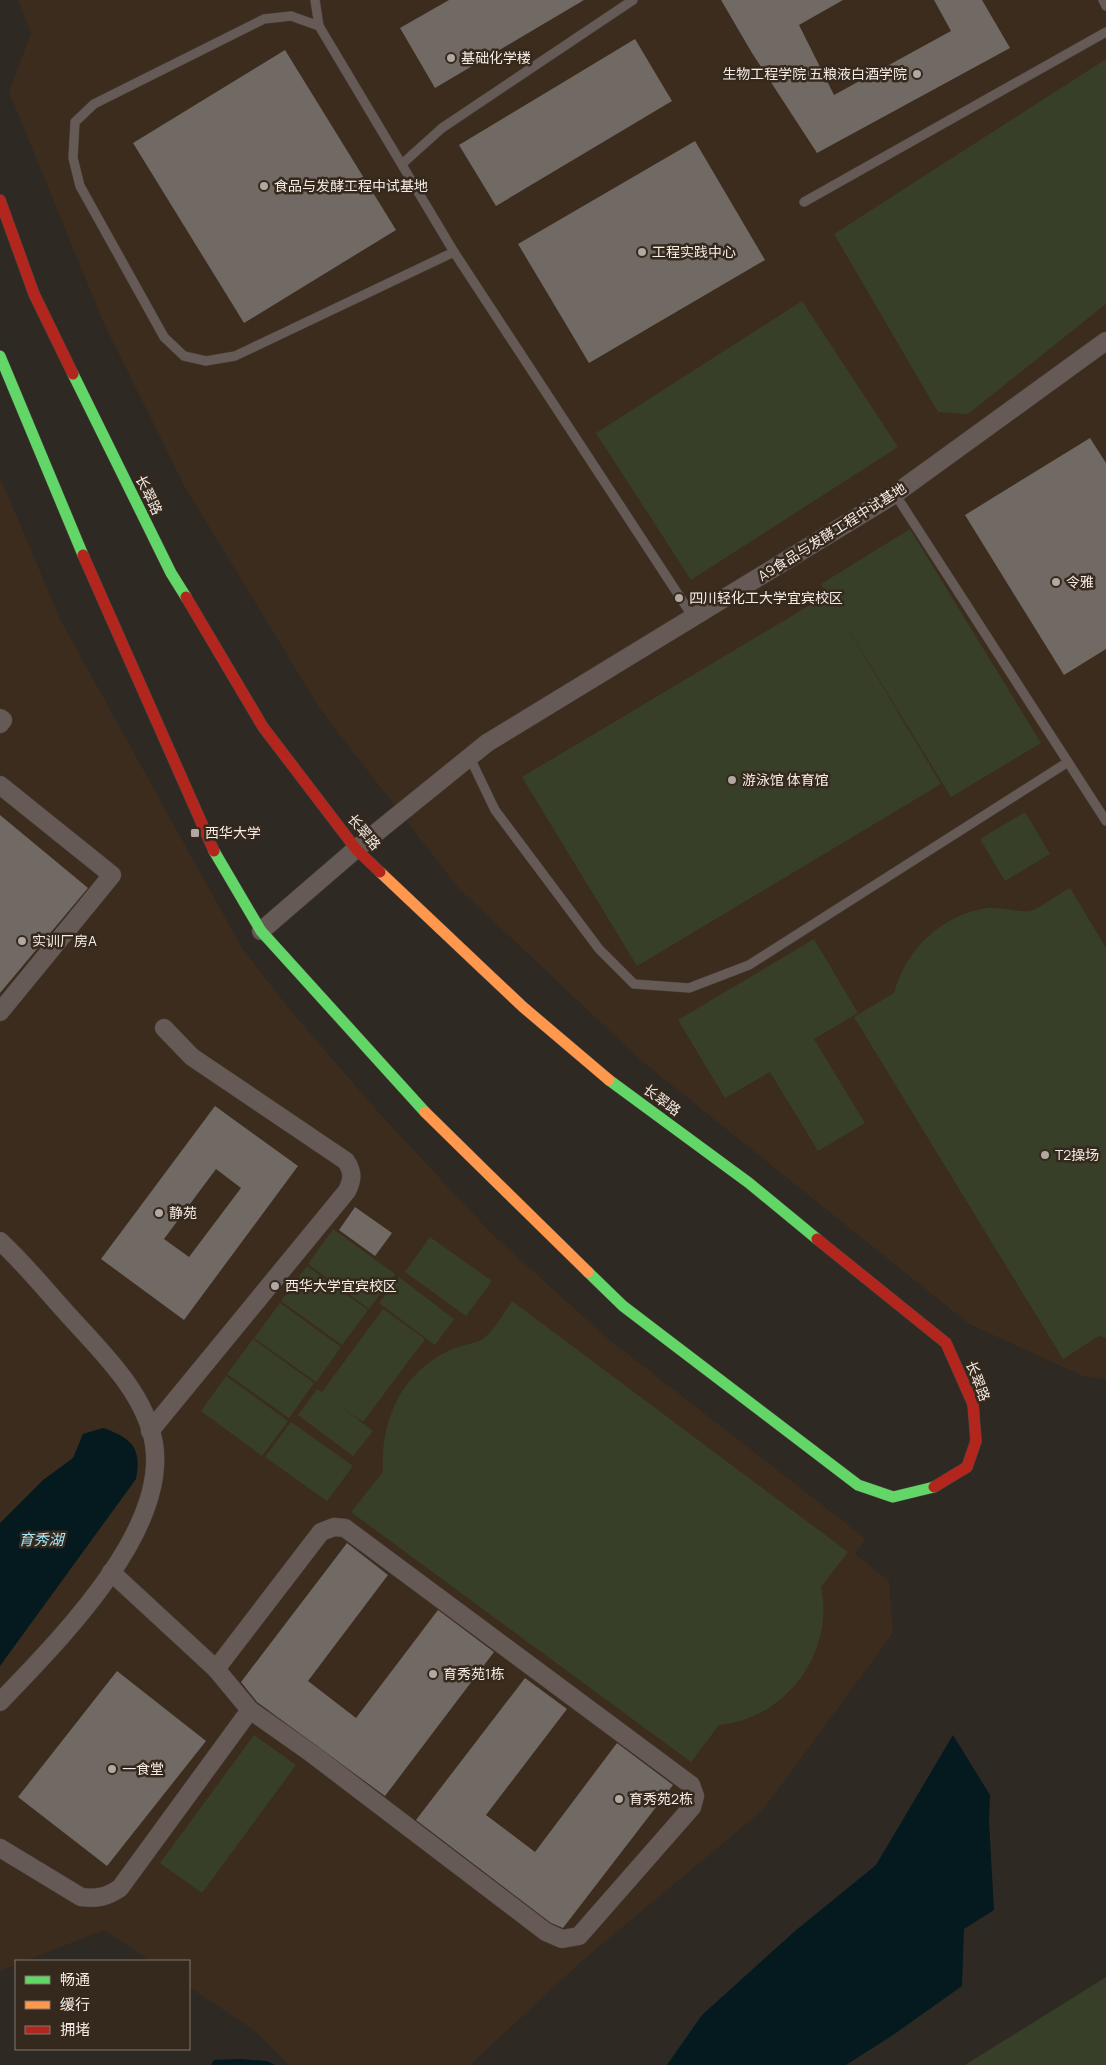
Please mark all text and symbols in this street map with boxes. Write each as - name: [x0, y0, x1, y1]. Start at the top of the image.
- place label: 基础化学楼: [461, 48, 531, 67]
- marker: 基础化学楼: [445, 52, 457, 64]
- place label: 生物工程学院 五粮液白酒学院: [722, 64, 907, 83]
- marker: 生物工程学院 五粮液白酒学院: [911, 68, 923, 80]
- place label: 食品与发酵工程中试基地: [274, 176, 428, 195]
- marker: 食品与发酵工程中试基地: [258, 180, 270, 192]
- place label: 工程实践中心: [652, 242, 736, 261]
- marker: 工程实践中心: [636, 246, 648, 258]
- street label: 长翠路: [132, 472, 167, 518]
- street label: A9食品与发酵工程中试基地: [754, 478, 910, 585]
- place label: 令雅: [1066, 572, 1094, 591]
- marker: 令雅: [1050, 576, 1062, 588]
- place label: 四川轻化工大学宜宾校区: [689, 588, 843, 607]
- marker: 四川轻化工大学宜宾校区: [673, 592, 685, 604]
- place label: 游泳馆 体育馆: [742, 770, 829, 789]
- marker: 游泳馆 体育馆: [726, 774, 738, 786]
- street label: 长翠路: [344, 809, 385, 854]
- place label: 西华大学: [205, 823, 261, 842]
- marker: 西华大学: [189, 827, 201, 839]
- place label: 实训厂房A: [32, 931, 97, 950]
- marker: 实训厂房A: [16, 935, 28, 947]
- street label: 长翠路: [640, 1080, 685, 1120]
- place label: T2操场: [1055, 1145, 1099, 1164]
- marker: T2操场: [1039, 1149, 1051, 1161]
- place label: 静苑: [169, 1203, 197, 1222]
- marker: 静苑: [153, 1207, 165, 1219]
- place label: 西华大学宜宾校区: [285, 1276, 397, 1295]
- marker: 西华大学宜宾校区: [269, 1280, 281, 1292]
- street label: 长翠路: [962, 1358, 995, 1404]
- water label: 育秀湖: [18, 1529, 65, 1550]
- place label: 育秀苑1栋: [443, 1664, 504, 1683]
- marker: 育秀苑1栋: [427, 1668, 439, 1680]
- place label: 一食堂: [122, 1759, 164, 1778]
- marker: 一食堂: [106, 1763, 118, 1775]
- place label: 育秀苑2栋: [629, 1789, 693, 1808]
- marker: 育秀苑2栋: [613, 1793, 625, 1805]
- legend: [15, 1960, 190, 2050]
- text: 畅通: [60, 1969, 90, 1990]
- text: 缓行: [60, 1994, 90, 2015]
- text: 拥堵: [60, 2019, 90, 2040]

